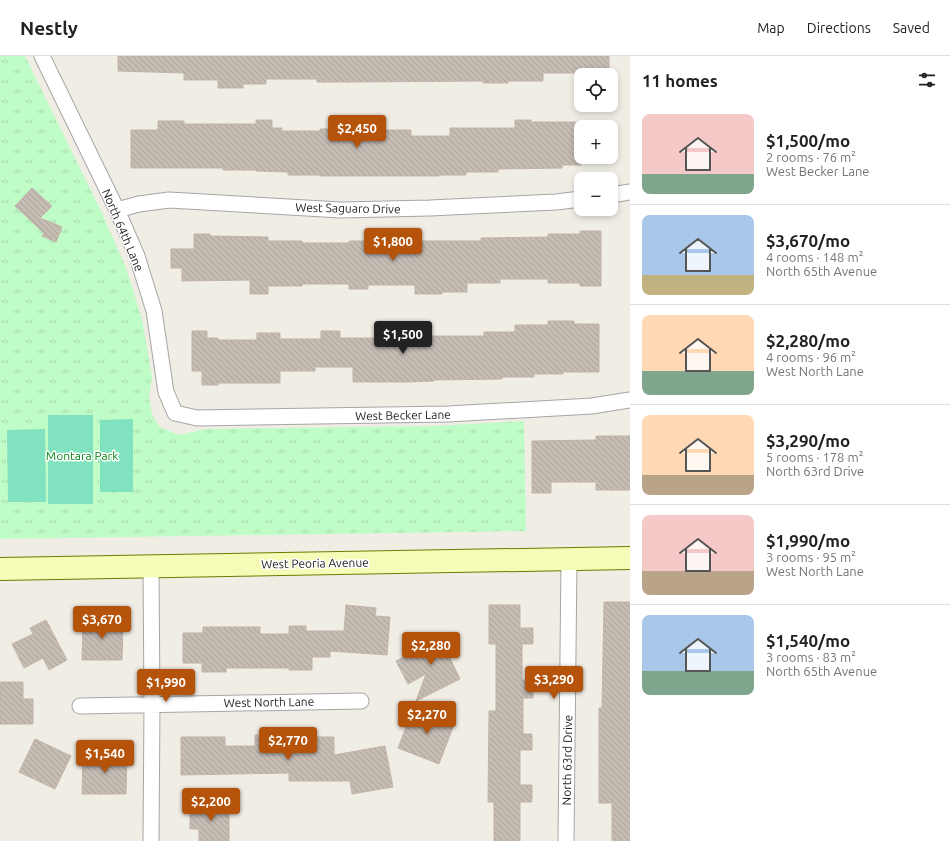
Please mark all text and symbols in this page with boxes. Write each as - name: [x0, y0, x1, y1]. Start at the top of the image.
- text: Nestly: [20, 17, 78, 39]
- text: Map: [757, 20, 785, 36]
- text: Directions: [807, 20, 871, 36]
- text: Saved: [893, 20, 930, 36]
- map controls: [574, 68, 618, 216]
- button: locate: [574, 68, 618, 112]
- icon: filters: [916, 69, 938, 91]
- text: 11 homes: [642, 71, 718, 90]
- pin: $2,450: [324, 115, 390, 149]
- button: +: [574, 120, 618, 164]
- text: $2,450: [337, 121, 377, 135]
- icon: home: [674, 130, 722, 178]
- text: $1,500/mo: [766, 131, 850, 150]
- text: 2 rooms · 76 m²: [766, 150, 856, 164]
- text: West Becker Lane: [766, 164, 870, 178]
- button: −: [574, 172, 618, 216]
- street label: North 64th Lane: [100, 187, 146, 273]
- street label: West Saguaro Drive: [295, 201, 401, 215]
- pin: $1,800: [360, 228, 426, 262]
- icon: home: [674, 231, 722, 279]
- text: $3,670/mo: [766, 231, 850, 250]
- text: $1,800: [373, 234, 413, 248]
- text: 4 rooms · 148 m²: [766, 250, 863, 264]
- text: North 65th Avenue: [766, 264, 877, 278]
- pin: $1,500: [370, 321, 436, 355]
- text: $1,500: [383, 327, 423, 341]
- icon: home: [674, 331, 722, 379]
- text: $2,280/mo: [766, 331, 850, 350]
- text: 4 rooms · 96 m²: [766, 350, 856, 364]
- text: West North Lane: [766, 364, 864, 378]
- street label: West Becker Lane: [355, 408, 451, 422]
- icon: home: [674, 431, 722, 479]
- text: $3,290/mo: [766, 431, 850, 450]
- park label: Montara Park: [46, 449, 118, 462]
- text: 5 rooms · 178 m²: [766, 450, 863, 464]
- text: North 63rd Drive: [766, 464, 864, 478]
- icon: home: [674, 531, 722, 579]
- text: $1,990/mo: [766, 531, 850, 550]
- text: 3 rooms · 95 m²: [766, 550, 856, 564]
- street label: West Peoria Avenue: [261, 556, 369, 570]
- text: West North Lane: [766, 564, 864, 578]
- pin: $3,670: [69, 606, 135, 640]
- text: $3,670: [82, 612, 122, 626]
- icon: home: [674, 631, 722, 679]
- text: $1,540/mo: [766, 631, 850, 650]
- pin: $2,280: [398, 632, 464, 666]
- text: $2,280: [411, 638, 451, 652]
- text: 3 rooms · 83 m²: [766, 650, 856, 664]
- text: North 65th Avenue: [766, 664, 877, 678]
- pin: $3,290: [521, 666, 587, 700]
- pin: $1,990: [133, 669, 199, 703]
- text: $3,290: [534, 672, 574, 686]
- text: $1,990: [146, 675, 186, 689]
- street label: West North Lane: [224, 695, 314, 709]
- pin: $2,270: [394, 701, 460, 735]
- text: $2,270: [407, 707, 447, 721]
- street label: North 63rd Drive: [560, 715, 574, 805]
- pin: $2,770: [255, 727, 321, 761]
- text: $2,770: [268, 733, 308, 747]
- pin: $1,540: [72, 740, 138, 774]
- text: $1,540: [85, 746, 125, 760]
- pin: $2,200: [178, 788, 244, 822]
- text: $2,200: [191, 794, 231, 808]

